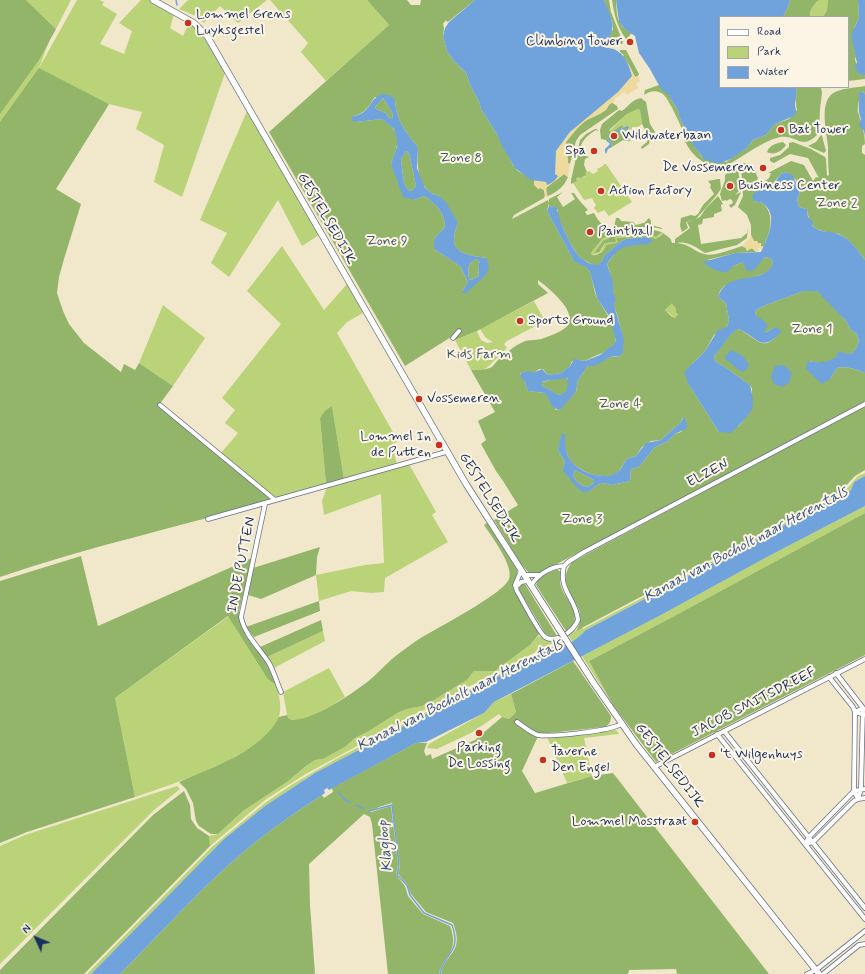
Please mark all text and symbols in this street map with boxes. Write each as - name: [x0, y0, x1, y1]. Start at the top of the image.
- place label: Lommel Grens Luyksgestel: [196, 7, 291, 40]
- legend: [719, 16, 849, 88]
- marker: Lommel Grens Luyksgestel: [183, 18, 193, 28]
- text: Road: [757, 24, 781, 40]
- place label: Climbing Tower: [526, 34, 622, 50]
- marker: Climbing Tower: [625, 37, 635, 47]
- text: Park: [757, 44, 781, 60]
- text: Water: [757, 64, 789, 80]
- place label: Bat Tower: [789, 122, 848, 138]
- marker: Bat Tower: [776, 125, 786, 135]
- place label: Wildwaterbaan: [622, 128, 711, 144]
- marker: Wildwaterbaan: [609, 131, 619, 141]
- place label: Spa: [565, 143, 586, 159]
- marker: Spa: [589, 146, 599, 156]
- park label: Zone 8: [440, 151, 482, 167]
- place label: De Vossemeren: [662, 160, 755, 176]
- marker: De Vossemeren: [758, 163, 768, 173]
- street label: GESTELSEDIJK: [293, 170, 359, 268]
- place label: Business Center: [738, 178, 840, 194]
- marker: Business Center: [725, 181, 735, 191]
- place label: Action Factory: [609, 183, 692, 199]
- marker: Action Factory: [596, 186, 606, 196]
- park label: Zone 2: [816, 196, 858, 212]
- place label: Paintball: [598, 224, 652, 240]
- marker: Paintball: [585, 227, 595, 237]
- park label: Zone 9: [366, 234, 408, 250]
- place label: Sports Ground: [528, 313, 613, 329]
- marker: Sports Ground: [515, 316, 525, 326]
- park label: Zone 1: [792, 322, 832, 338]
- park label: Kids Farm: [447, 347, 511, 363]
- place label: Vossemeren: [427, 391, 500, 407]
- marker: Vossemeren: [414, 394, 424, 404]
- park label: Zone 4: [599, 397, 641, 413]
- place label: Lommel In de Putten: [360, 429, 431, 462]
- marker: Lommel In de Putten: [434, 440, 444, 450]
- street label: GESTELSEDIJK: [455, 450, 523, 546]
- street label: ELZEN: [684, 456, 732, 492]
- water label: Kanaal van Bocholt naar Herentals: [641, 483, 851, 607]
- park label: Zone 3: [562, 512, 602, 528]
- street label: IN DE PUTTEN: [224, 516, 260, 614]
- water label: Kanaal van Bocholt naar Herentals: [354, 636, 566, 756]
- street label: JACOB SMITSDREEF: [689, 664, 819, 742]
- street label: GESTELSEDIJK: [631, 720, 707, 812]
- marker: Parking De Lossing: [474, 728, 484, 738]
- place label: Parking De Lossing: [448, 740, 510, 772]
- place label: Taverne Den Engel: [551, 744, 609, 776]
- place label: 't Wilgenhuys: [720, 747, 803, 763]
- marker: 't Wilgenhuys: [707, 750, 717, 760]
- marker: Taverne Den Engel: [538, 755, 548, 765]
- place label: Lommel Mosstraat: [572, 814, 687, 830]
- marker: Lommel Mosstraat: [690, 817, 700, 827]
- water label: Klagloop: [375, 820, 397, 872]
- north arrow: [16, 918, 56, 958]
- text: N: [20, 922, 35, 937]

